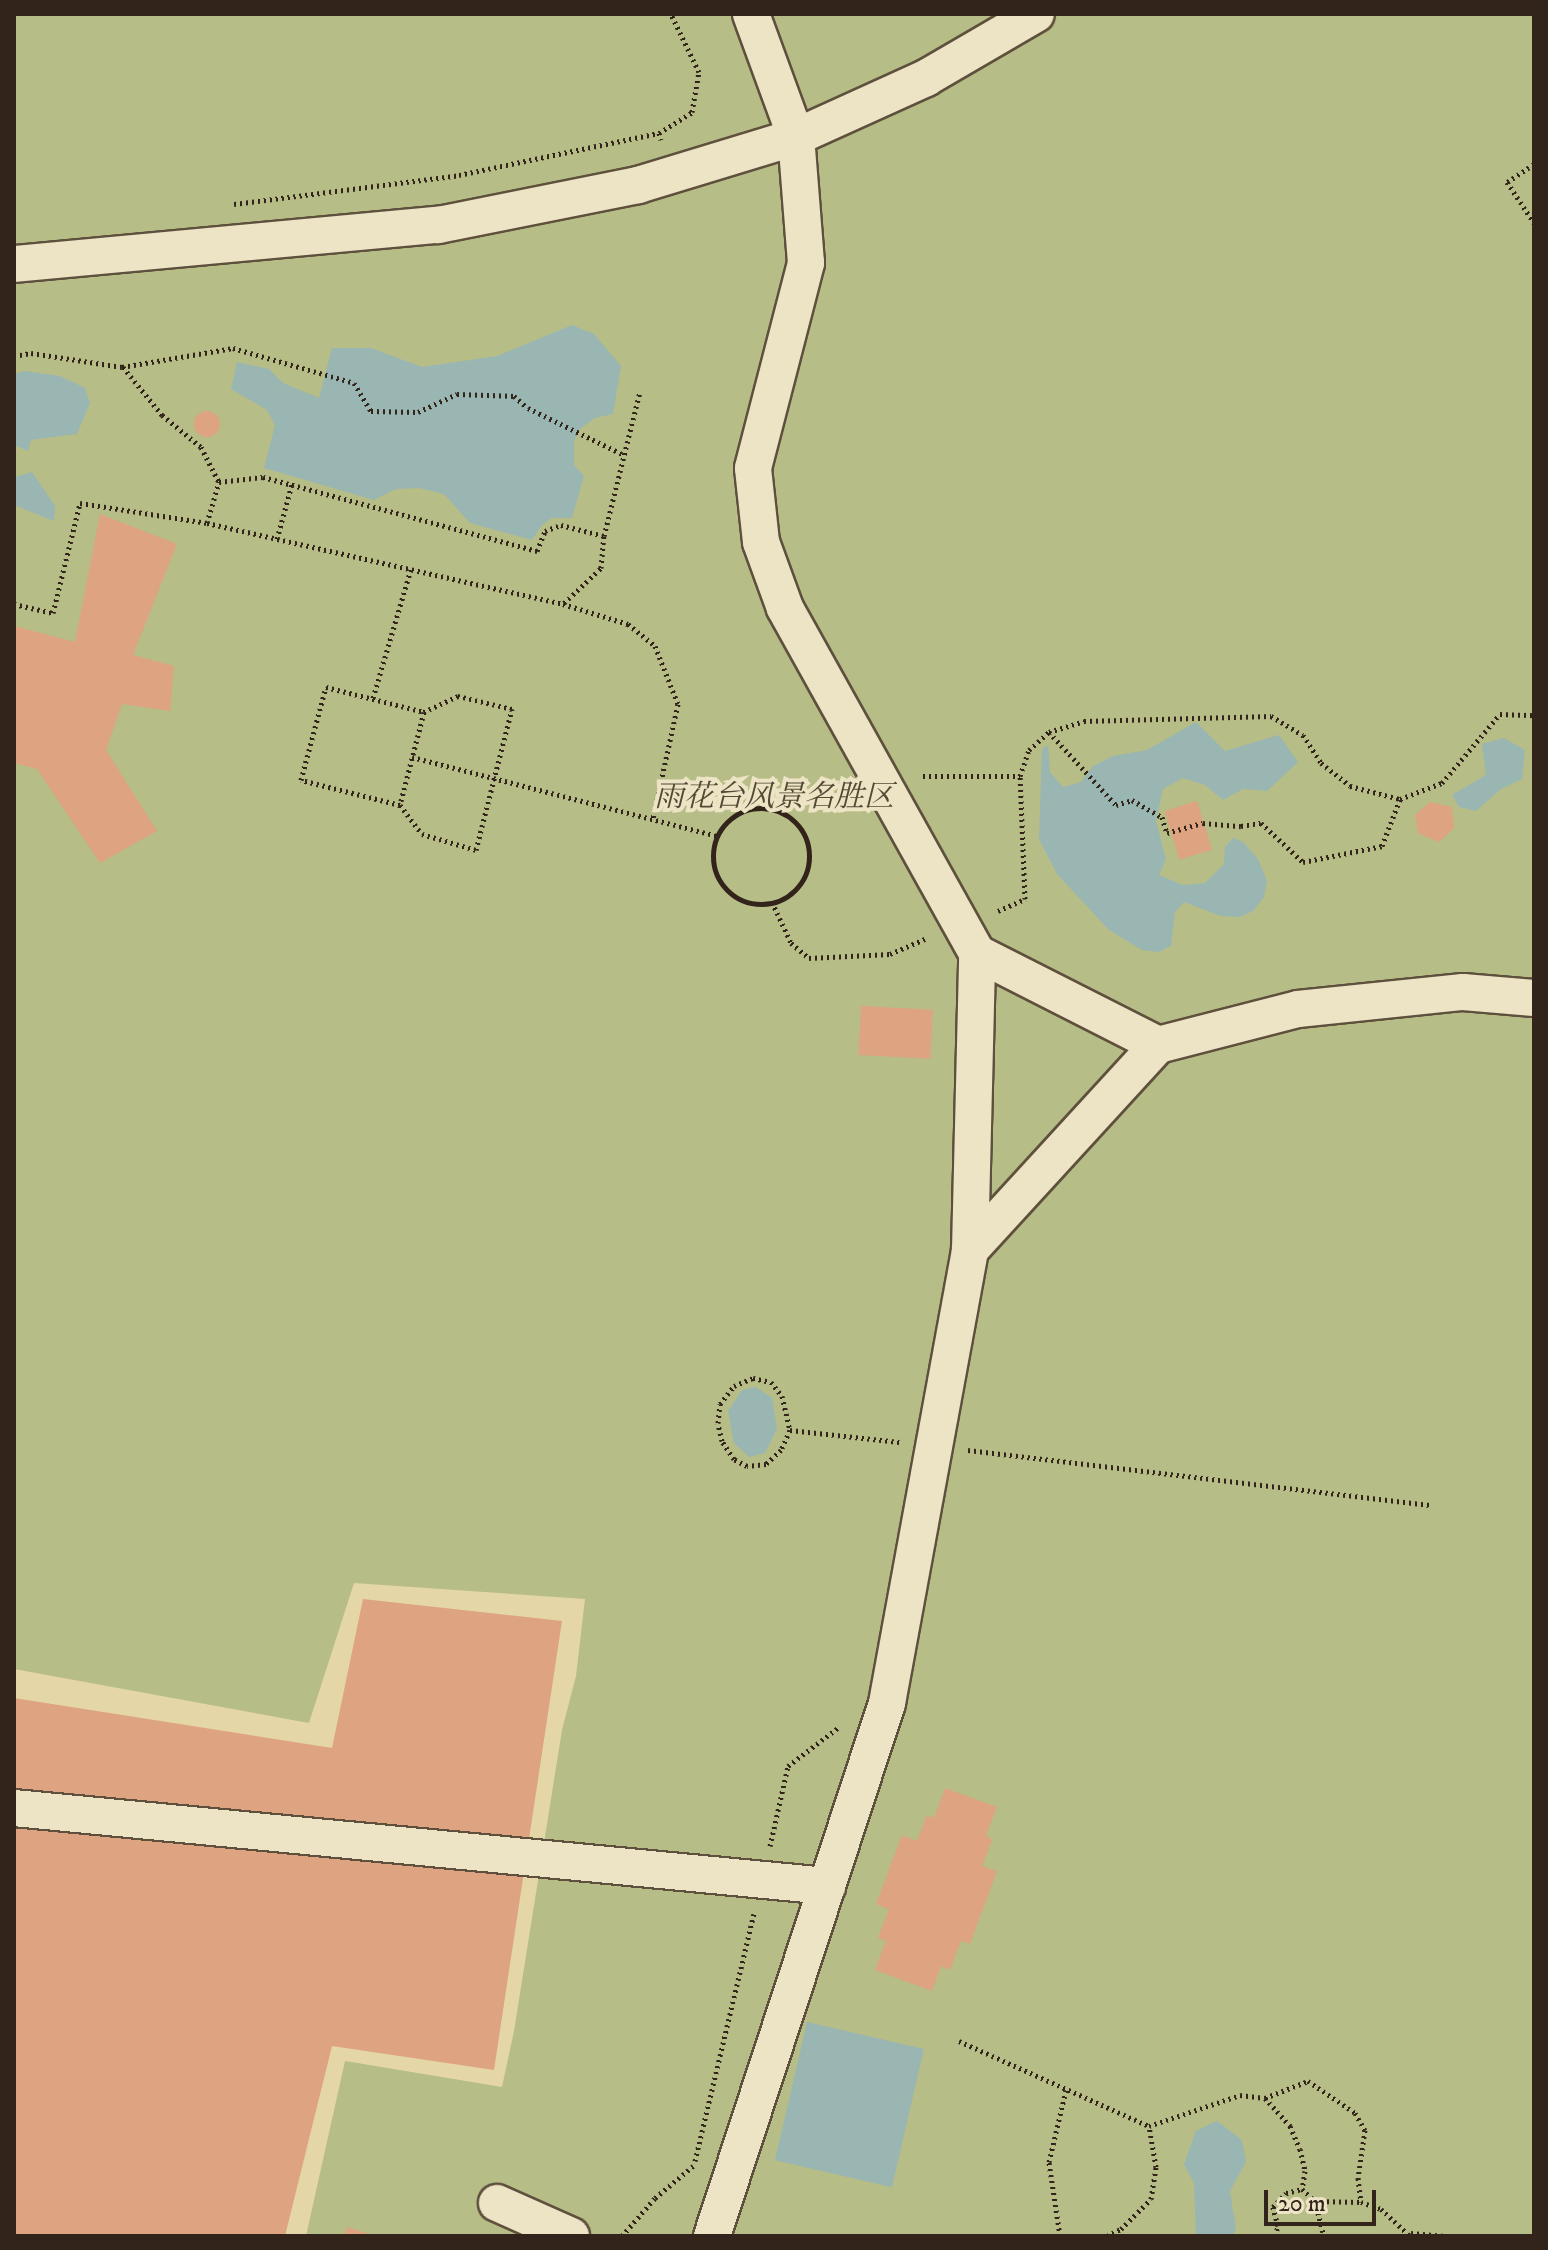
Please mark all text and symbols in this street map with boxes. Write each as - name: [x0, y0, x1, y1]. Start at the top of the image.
- park label: 雨花台风景名胜区: [654, 780, 894, 816]
- scale bar: [1268, 2174, 1380, 2224]
- text: 20 m: [1278, 2189, 1326, 2219]

